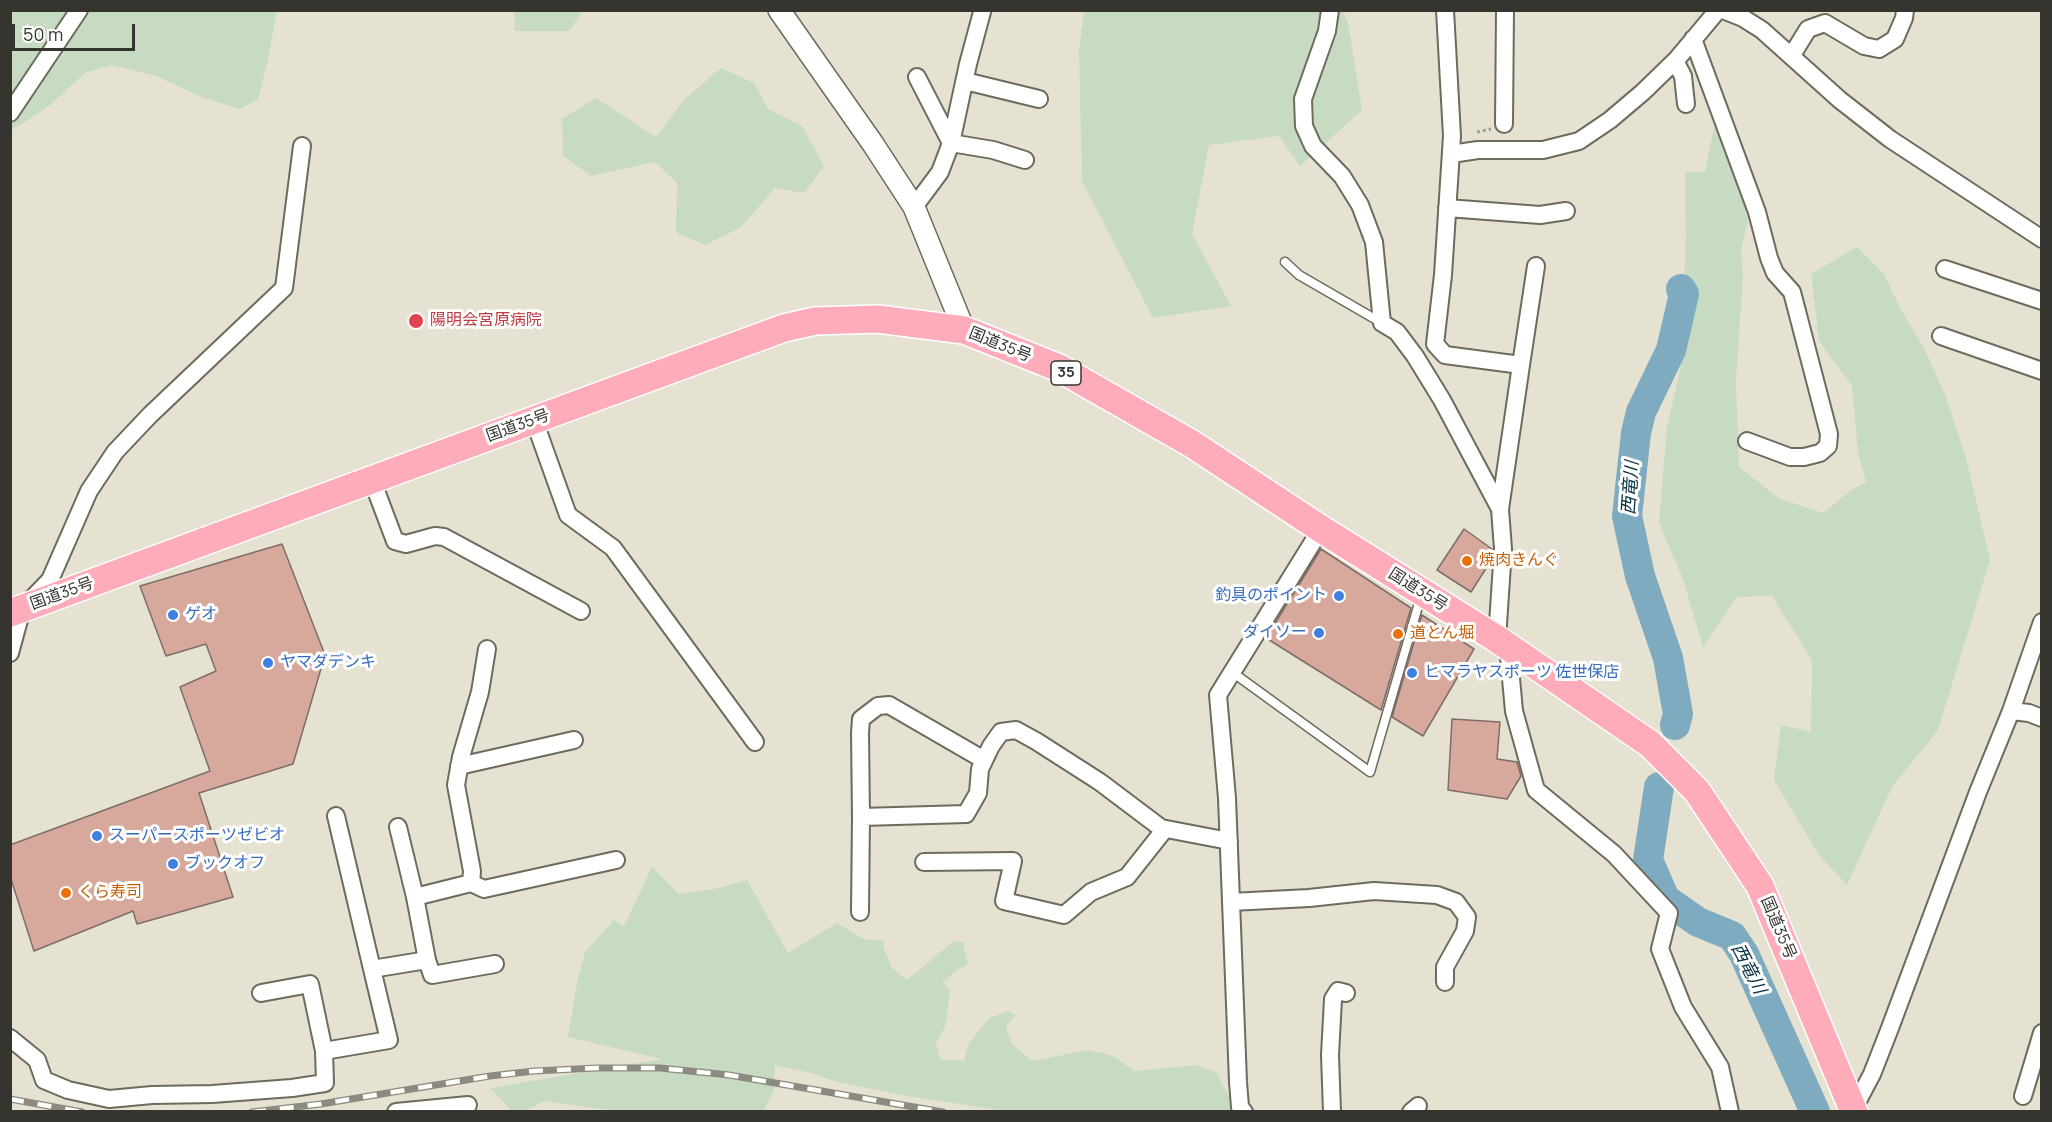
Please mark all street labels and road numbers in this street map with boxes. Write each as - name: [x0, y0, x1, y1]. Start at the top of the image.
- street label: 国道35号: [966, 324, 1034, 366]
- road number: 35: [1051, 361, 1081, 385]
- street label: 国道35号: [484, 406, 552, 446]
- street label: 国道35号: [1385, 564, 1451, 616]
- street label: 国道35号: [28, 574, 96, 614]
- street label: 国道35号: [1756, 894, 1800, 962]

